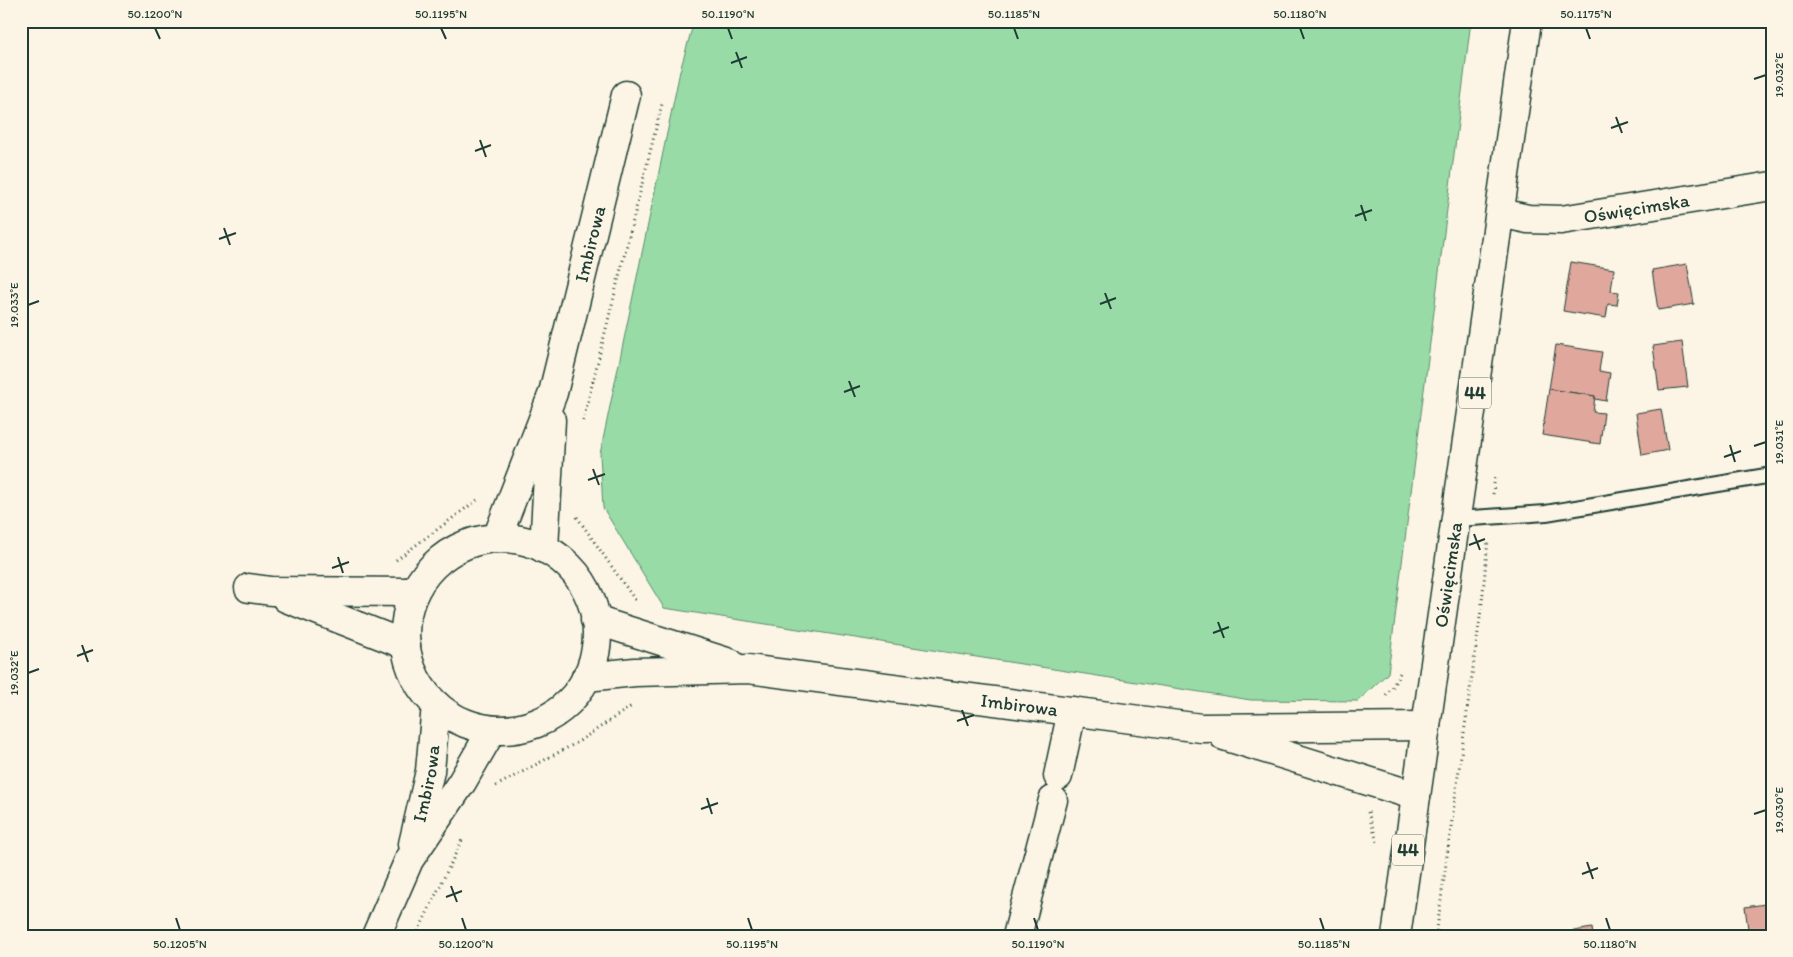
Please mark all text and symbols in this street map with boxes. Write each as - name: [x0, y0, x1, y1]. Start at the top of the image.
- text: 50.1200°N: [128, 7, 182, 21]
- text: 50.1195°N: [415, 7, 467, 21]
- text: 50.1190°N: [701, 7, 755, 21]
- text: 50.1185°N: [988, 7, 1040, 21]
- text: 50.1180°N: [1273, 7, 1327, 21]
- text: 50.1175°N: [1560, 7, 1612, 21]
- text: 19.032°E: [1772, 52, 1786, 98]
- street label: Oświęcimska: [1582, 188, 1691, 228]
- street label: Imbirowa: [570, 203, 610, 285]
- text: 19.033°E: [7, 282, 21, 328]
- road number: 44: [1459, 378, 1491, 408]
- text: 19.031°E: [1772, 419, 1786, 464]
- street label: Oświęcimska: [1429, 520, 1467, 629]
- text: 19.032°E: [7, 650, 21, 696]
- street label: Imbirowa: [979, 688, 1060, 721]
- street label: Imbirowa: [408, 744, 444, 824]
- text: 19.030°E: [1772, 786, 1786, 833]
- road number: 44: [1392, 834, 1424, 866]
- text: 50.1205°N: [153, 937, 207, 951]
- text: 50.1200°N: [439, 937, 493, 951]
- text: 50.1195°N: [726, 937, 778, 951]
- text: 50.1190°N: [1011, 937, 1065, 951]
- text: 50.1185°N: [1298, 937, 1350, 951]
- text: 50.1180°N: [1583, 937, 1637, 951]

